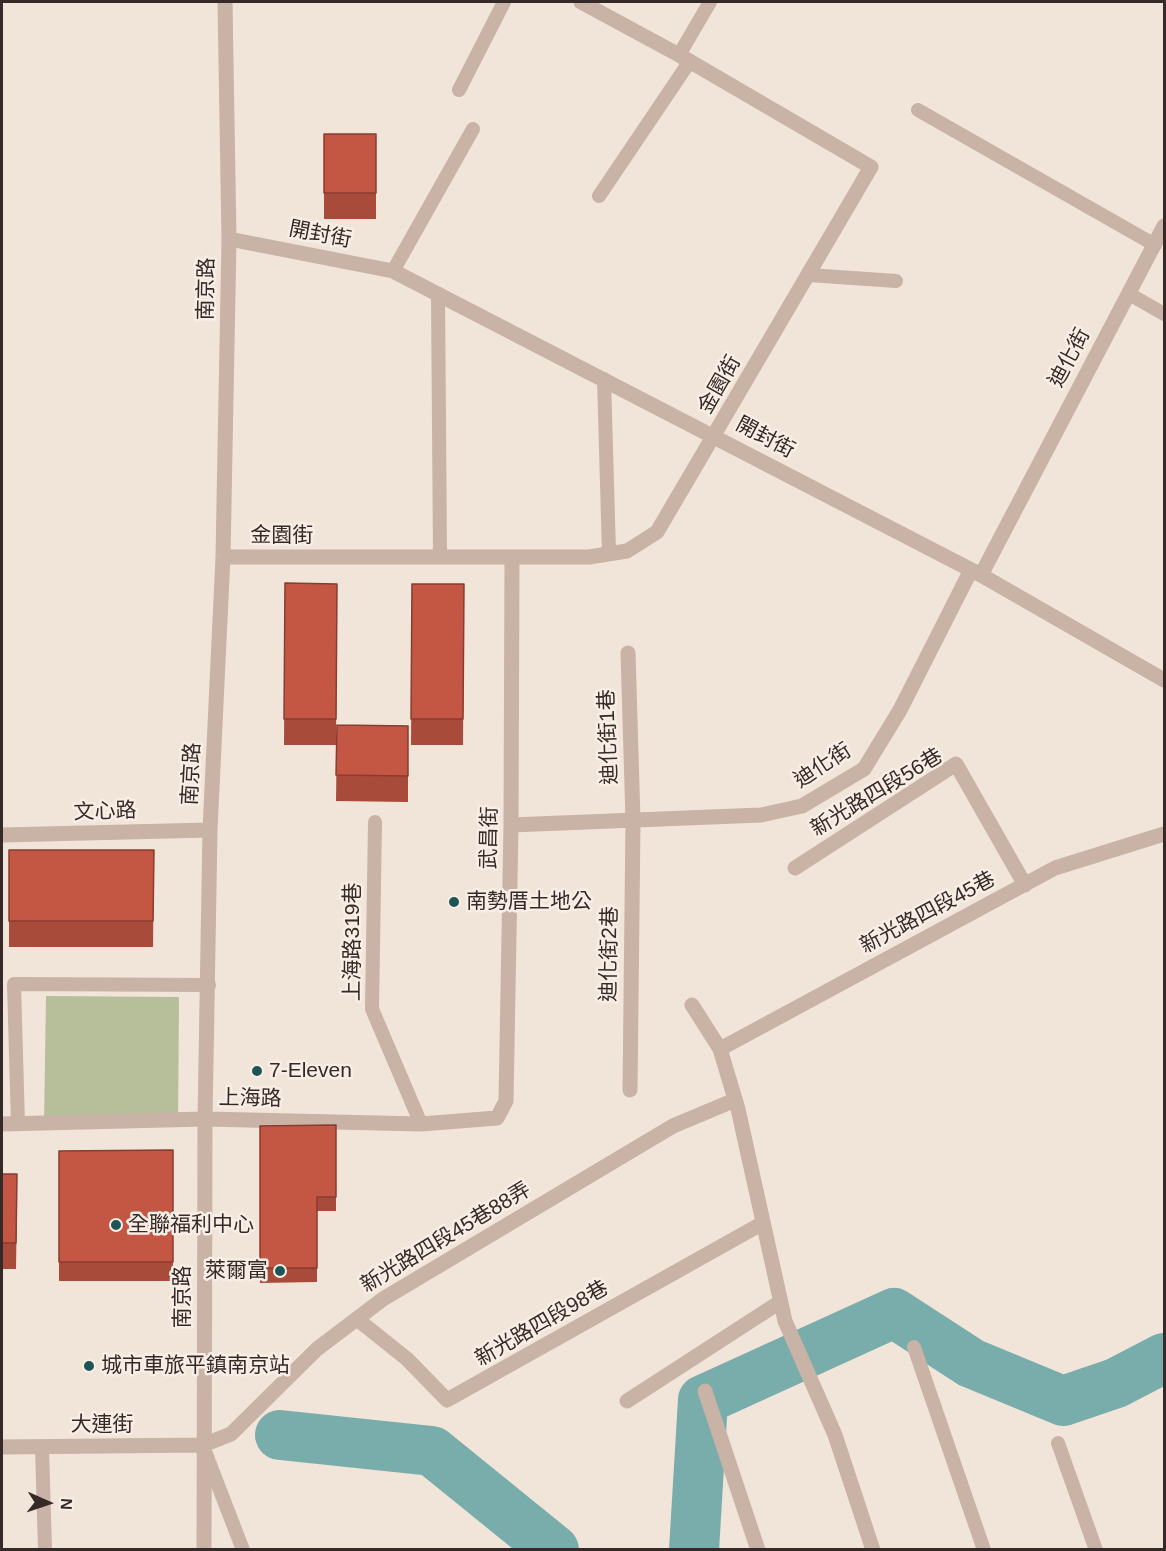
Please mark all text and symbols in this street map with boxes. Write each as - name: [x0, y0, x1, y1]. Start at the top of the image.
- street label: 開封街: [287, 217, 353, 253]
- street label: 南京路: [194, 257, 220, 321]
- street label: 迪化街: [1044, 324, 1096, 392]
- street label: 金園街: [693, 351, 747, 419]
- street label: 開封街: [731, 412, 799, 464]
- street label: 金園街: [251, 523, 313, 549]
- street label: 迪化街1巷: [595, 689, 623, 785]
- street label: 迪化街: [790, 738, 856, 794]
- street label: 南京路: [178, 742, 206, 806]
- street label: 新光路四段56巷: [806, 744, 948, 842]
- street label: 文心路: [73, 798, 137, 826]
- street label: 武昌街: [477, 806, 503, 870]
- street label: 新光路四段45巷: [856, 867, 1000, 959]
- street label: 上海路319巷: [340, 882, 366, 1002]
- place label: 南勢厝土地公: [466, 889, 592, 915]
- marker: 南勢厝土地公: [447, 895, 461, 909]
- street label: 迪化街2巷: [597, 906, 623, 1002]
- place label: 7-Eleven: [269, 1058, 352, 1084]
- marker: 7-Eleven: [250, 1064, 264, 1078]
- street label: 上海路: [218, 1086, 282, 1112]
- street label: 新光路四段45巷88弄: [356, 1177, 536, 1299]
- place label: 全聯福利中心: [128, 1212, 254, 1238]
- marker: 全聯福利中心: [109, 1218, 123, 1232]
- place label: 萊爾富: [205, 1258, 268, 1284]
- marker: 萊爾富: [273, 1264, 287, 1278]
- street label: 南京路: [170, 1266, 196, 1328]
- street label: 新光路四段98巷: [471, 1276, 613, 1372]
- place label: 城市車旅平鎮南京站: [101, 1353, 290, 1379]
- marker: 城市車旅平鎮南京站: [82, 1359, 96, 1373]
- street label: 大連街: [71, 1412, 133, 1438]
- north arrow: [18, 1473, 78, 1533]
- text: N: [58, 1498, 75, 1510]

